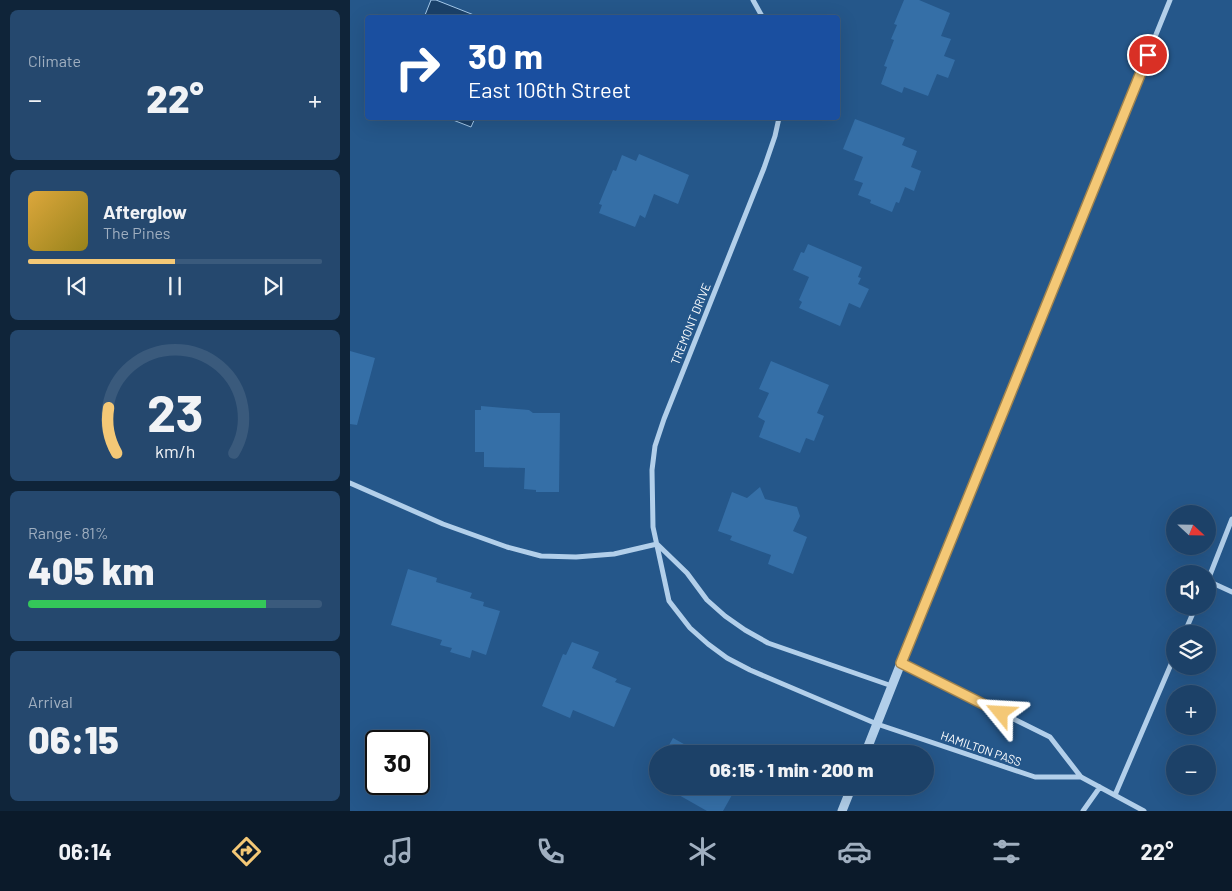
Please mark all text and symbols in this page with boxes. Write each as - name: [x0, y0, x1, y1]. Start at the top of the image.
- text: 30 m: [468, 34, 543, 76]
- pin: [1127, 34, 1169, 76]
- icon: right: [385, 35, 450, 100]
- icon: arrive: [1134, 41, 1162, 69]
- text: Climate: [28, 51, 81, 70]
- text: 22°: [146, 75, 204, 121]
- text: East 106th Street: [468, 76, 631, 102]
- text: −: [28, 82, 42, 116]
- text: +: [308, 82, 322, 116]
- text: Afterglow: [103, 200, 187, 223]
- text: The Pines: [103, 223, 171, 242]
- icon: previous: [63, 272, 91, 300]
- icon: pause: [161, 272, 189, 300]
- icon: next: [259, 272, 287, 300]
- street label: TREMONT DRIVE: [667, 281, 713, 367]
- text: 23: [147, 380, 203, 442]
- text: km/h: [155, 440, 195, 462]
- north arrow: [1166, 505, 1216, 555]
- map controls: [1166, 505, 1216, 795]
- text: Range · 81%: [28, 523, 109, 542]
- text: 405 km: [28, 547, 154, 593]
- button: sound: [1166, 565, 1216, 615]
- button: layers: [1166, 625, 1216, 675]
- button: +: [1166, 685, 1216, 735]
- position arrow: [974, 686, 1026, 738]
- text: Arrival: [28, 692, 73, 711]
- text: 06:15: [28, 716, 119, 762]
- street label: HAMILTON PASS: [939, 728, 1024, 768]
- speed limit sign: 30: [365, 730, 430, 795]
- button: −: [1166, 745, 1216, 795]
- text: 06:15 · 1 min · 200 m: [710, 758, 873, 781]
- icon: directions: [229, 834, 264, 869]
- icon: music: [381, 834, 416, 869]
- icon: phone: [533, 834, 568, 869]
- icon: climate: [685, 834, 720, 869]
- icon: car: [837, 834, 872, 869]
- icon: filters: [989, 834, 1024, 869]
- text: 06:14: [58, 838, 112, 864]
- text: 22°: [1141, 838, 1173, 864]

